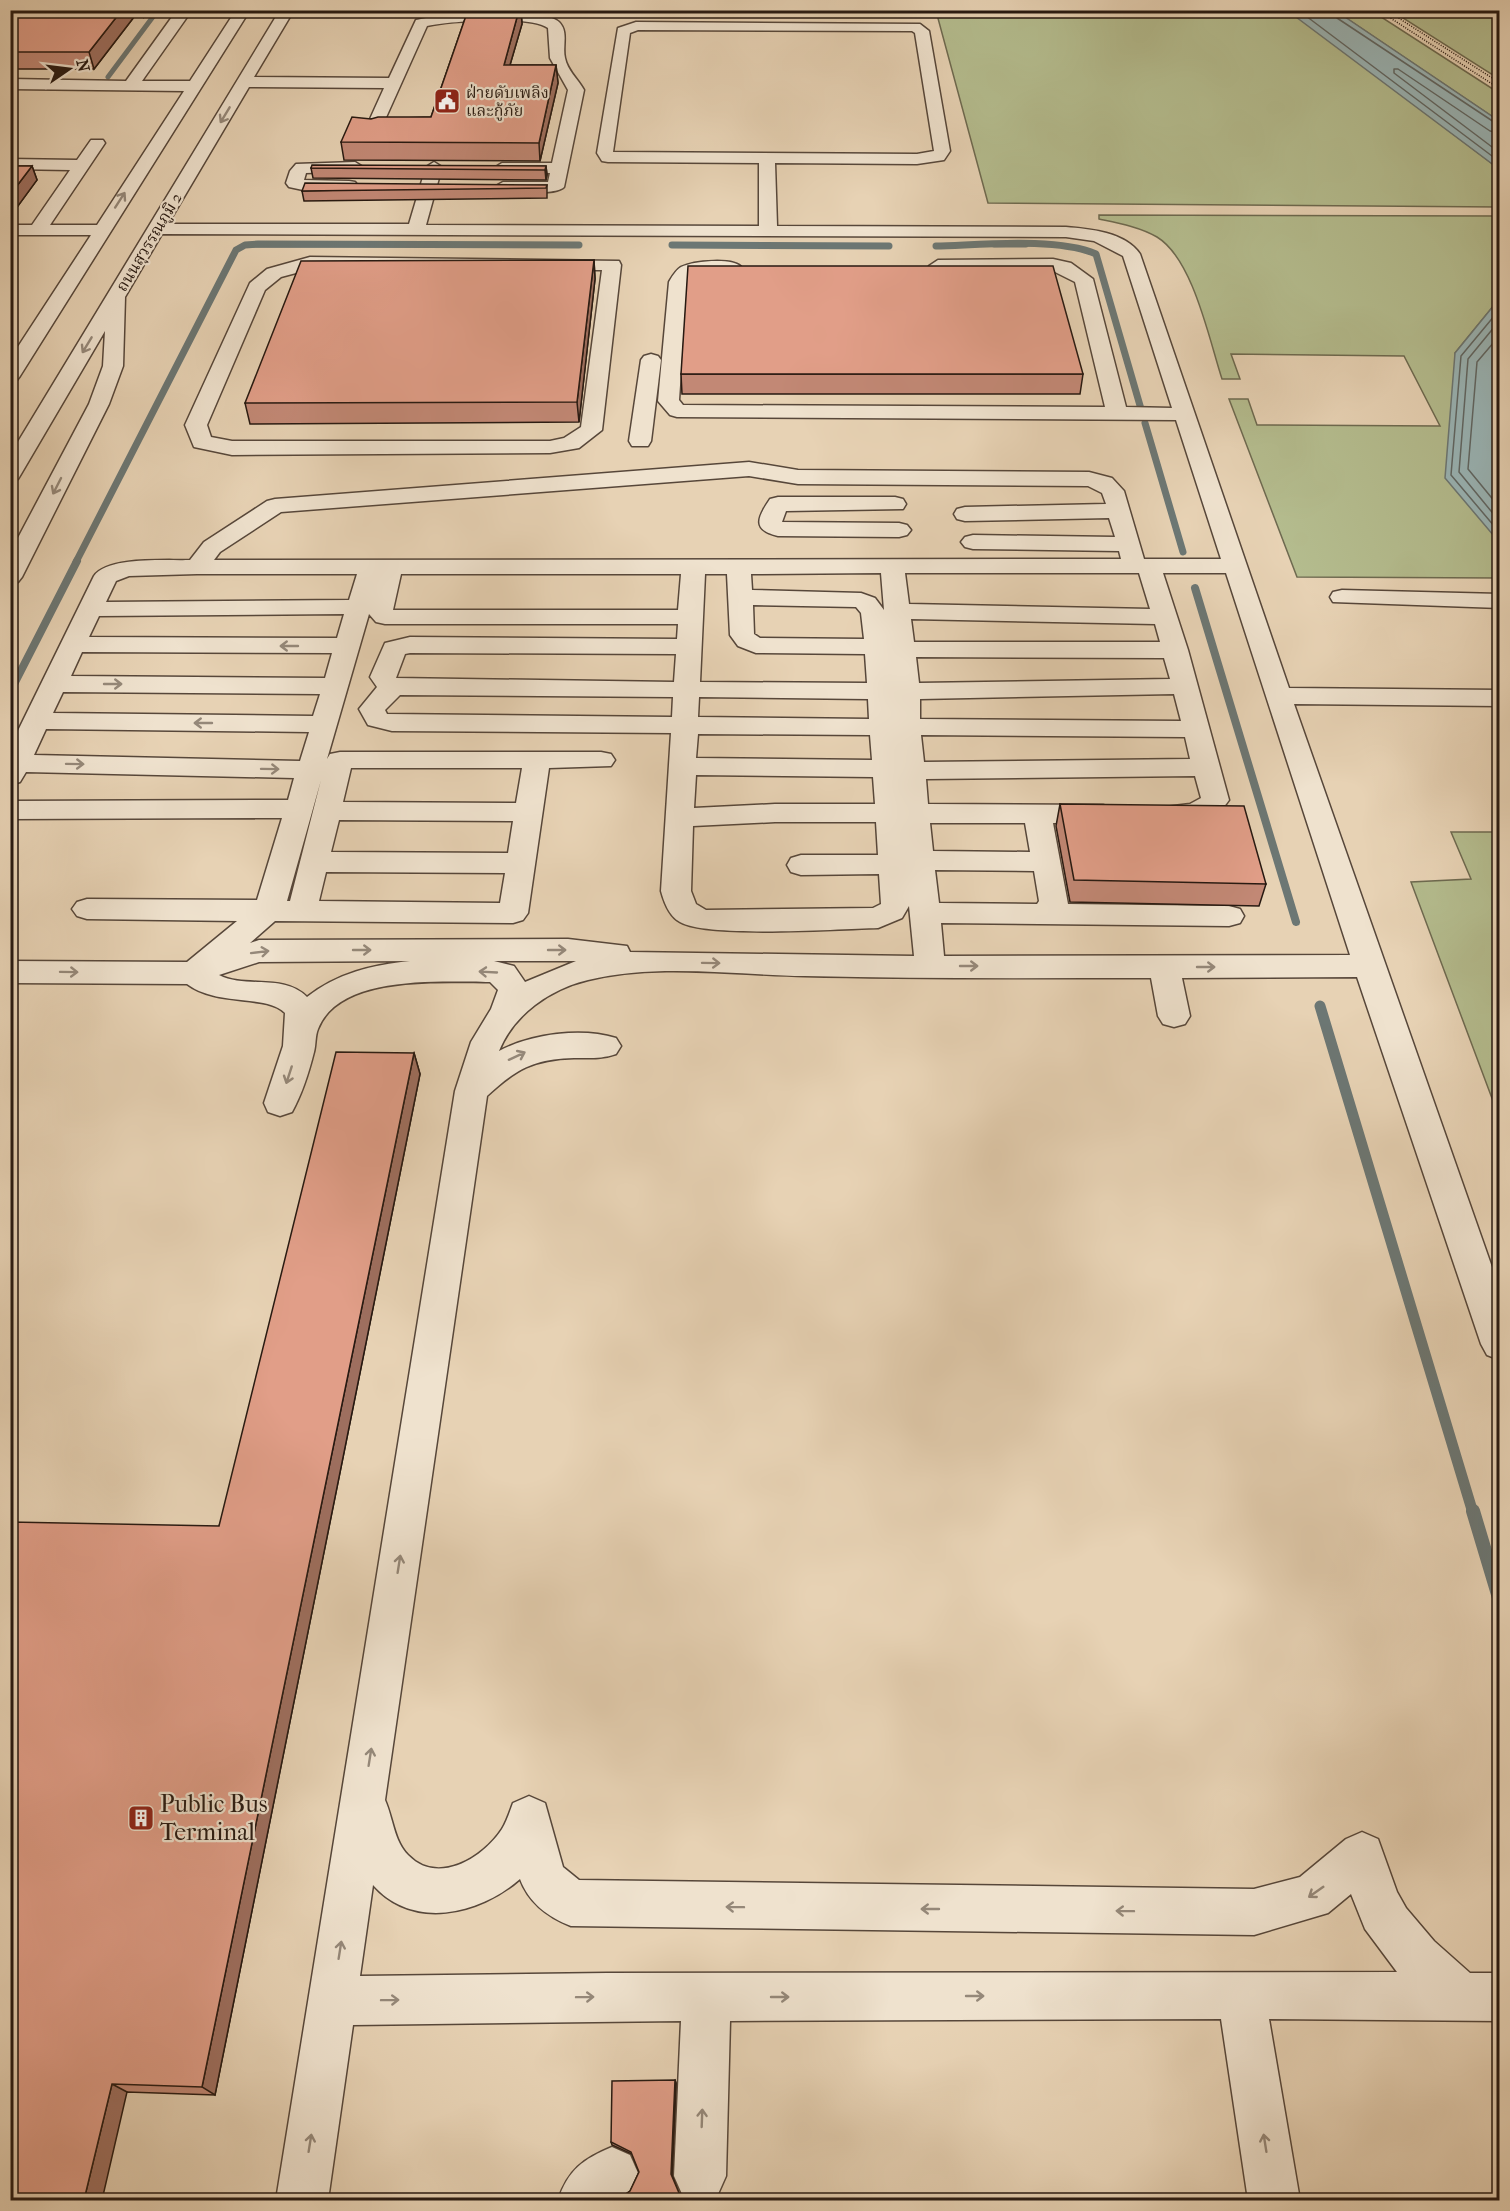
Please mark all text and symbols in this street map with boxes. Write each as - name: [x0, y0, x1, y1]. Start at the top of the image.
- north arrow: [39, 39, 99, 99]
- text: N: [72, 57, 94, 75]
- place label: ฝ่ายดับเพลิง และกู้ภัย: [466, 83, 549, 121]
- public building icon: ฝ่ายดับเพลิง และกู้ภัย: [432, 86, 462, 116]
- one-way arrow: [219, 106, 231, 123]
- street label: ถนนสุวรรณภูมิ 2: [112, 189, 188, 296]
- one-way arrow: [114, 192, 127, 209]
- one-way arrow: [81, 336, 93, 353]
- one-way arrow: [51, 476, 63, 494]
- one-way arrow: [279, 640, 299, 652]
- one-way arrow: [102, 678, 122, 690]
- one-way arrow: [193, 717, 213, 729]
- one-way arrow: [65, 758, 85, 770]
- one-way arrow: [260, 763, 280, 775]
- one-way arrow: [352, 944, 372, 956]
- one-way arrow: [547, 944, 567, 956]
- one-way arrow: [250, 946, 270, 957]
- one-way arrow: [701, 957, 721, 968]
- one-way arrow: [959, 960, 979, 972]
- one-way arrow: [1196, 961, 1216, 973]
- one-way arrow: [58, 966, 78, 978]
- one-way arrow: [478, 967, 498, 978]
- one-way arrow: [507, 1050, 525, 1061]
- one-way arrow: [283, 1065, 294, 1084]
- one-way arrow: [394, 1555, 405, 1575]
- one-way arrow: [364, 1748, 375, 1768]
- place label: Public Bus Terminal: [160, 1790, 268, 1846]
- building icon: Public Bus Terminal: [126, 1803, 156, 1833]
- one-way arrow: [1309, 1886, 1325, 1898]
- one-way arrow: [726, 1902, 746, 1913]
- one-way arrow: [921, 1903, 941, 1915]
- one-way arrow: [1116, 1906, 1136, 1917]
- one-way arrow: [334, 1940, 345, 1960]
- one-way arrow: [965, 1990, 985, 2002]
- one-way arrow: [575, 1991, 595, 2003]
- one-way arrow: [770, 1991, 790, 2003]
- one-way arrow: [380, 1995, 400, 2006]
- one-way arrow: [696, 2108, 708, 2128]
- one-way arrow: [305, 2133, 316, 2153]
- one-way arrow: [1259, 2133, 1270, 2153]

